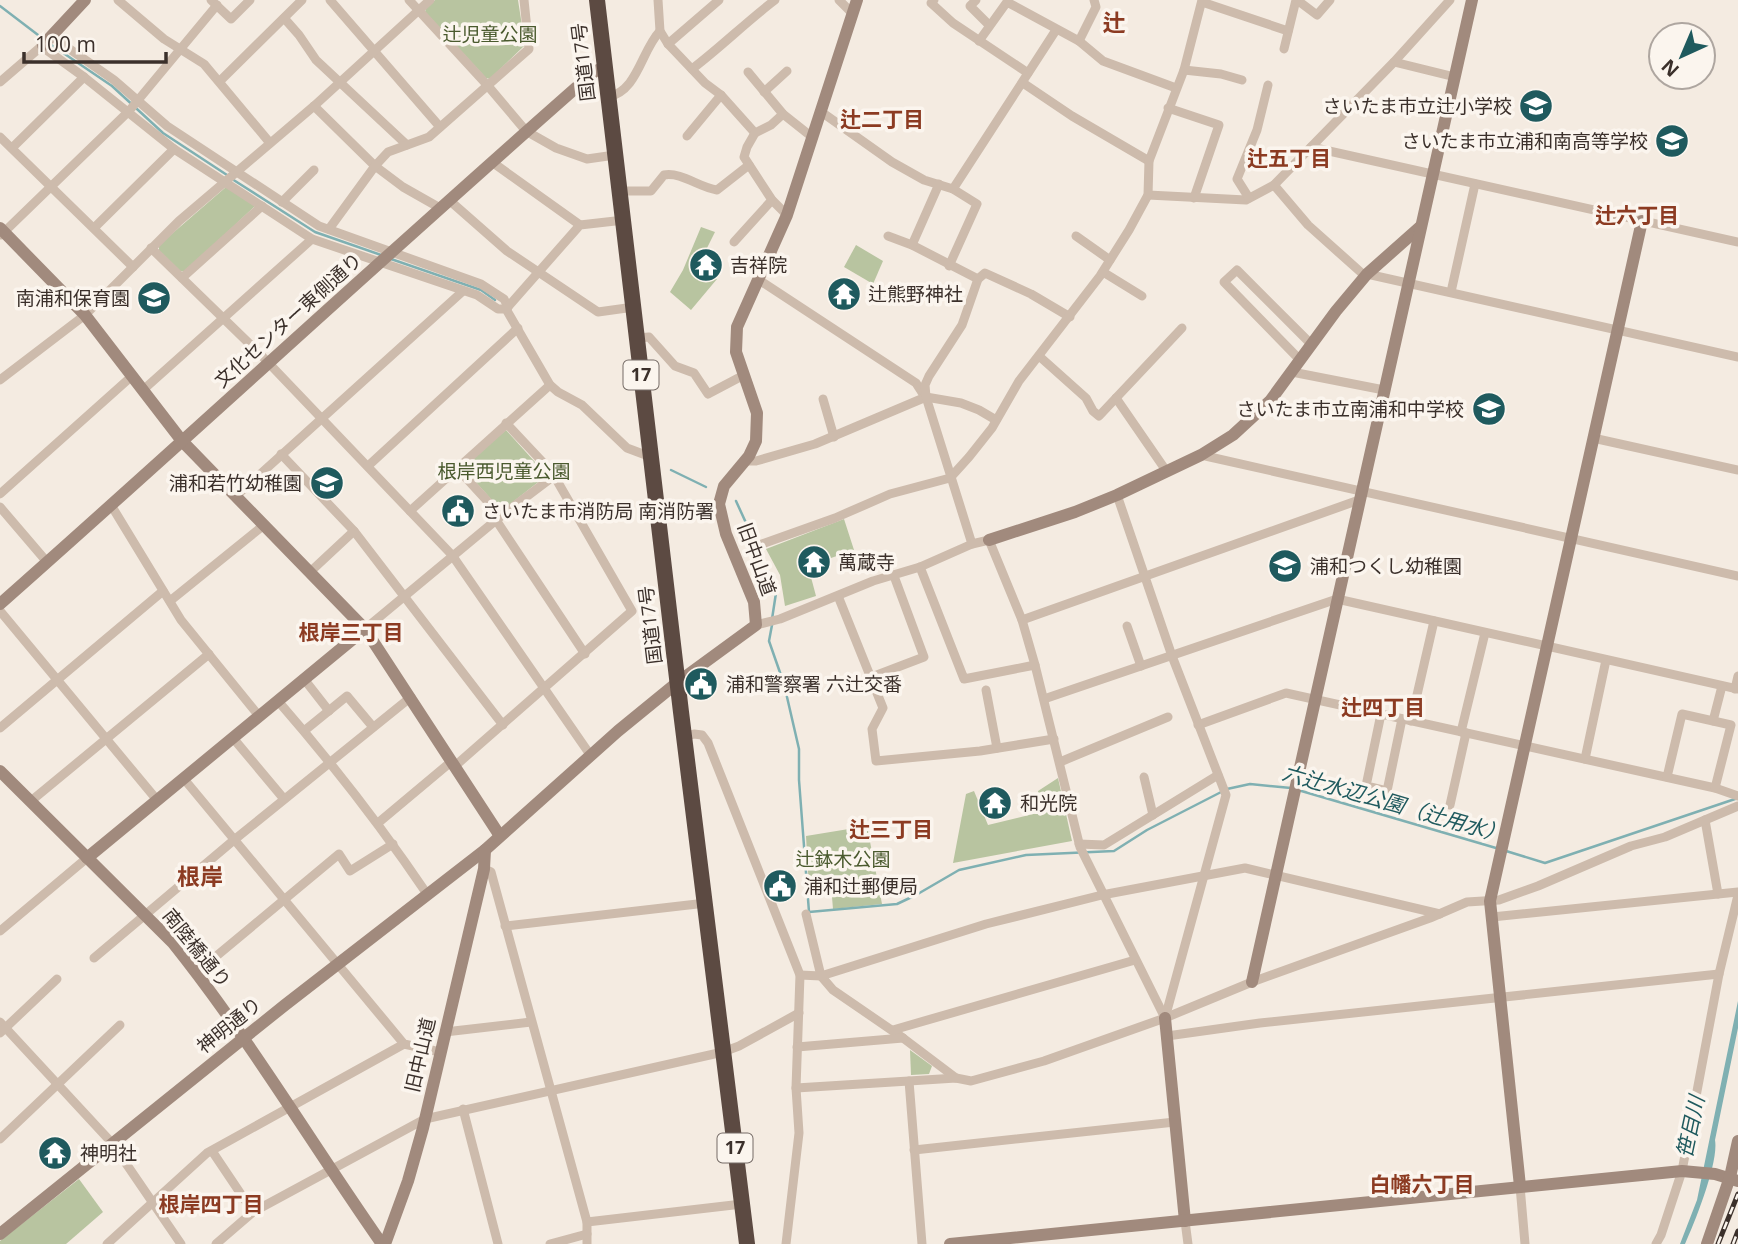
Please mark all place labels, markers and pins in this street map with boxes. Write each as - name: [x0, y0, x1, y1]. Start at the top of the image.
- school or university icon: さいたま市立辻小学校: [1517, 87, 1555, 125]
- place label: さいたま市立辻小学校: [1323, 93, 1512, 119]
- school or university icon: さいたま市立浦和南高等学校: [1653, 122, 1691, 160]
- place label: さいたま市立浦和南高等学校: [1402, 128, 1648, 154]
- temple icon: 吉祥院: [687, 246, 725, 284]
- place label: 吉祥院: [730, 252, 787, 278]
- temple icon: 辻熊野神社: [825, 275, 863, 313]
- school or university icon: 南浦和保育園: [135, 279, 173, 317]
- place label: 辻熊野神社: [868, 281, 963, 307]
- place label: 南浦和保育園: [16, 285, 130, 311]
- school or university icon: さいたま市立南浦和中学校: [1470, 390, 1508, 428]
- place label: さいたま市立南浦和中学校: [1237, 396, 1464, 422]
- school or university icon: 浦和若竹幼稚園: [308, 464, 346, 502]
- place label: 浦和若竹幼稚園: [169, 470, 302, 496]
- public building icon: さいたま市消防局 南消防署: [439, 492, 477, 530]
- place label: さいたま市消防局 南消防署: [482, 498, 714, 524]
- temple icon: 萬蔵寺: [795, 543, 833, 581]
- school or university icon: 浦和つくし幼稚園: [1266, 547, 1304, 585]
- place label: 萬蔵寺: [838, 549, 895, 575]
- place label: 浦和つくし幼稚園: [1310, 553, 1462, 579]
- public building icon: 浦和警察署 六辻交番: [682, 665, 720, 703]
- place label: 浦和警察署 六辻交番: [726, 671, 902, 697]
- temple icon: 和光院: [976, 784, 1014, 822]
- place label: 和光院: [1020, 790, 1077, 816]
- public building icon: 浦和辻郵便局: [761, 867, 799, 905]
- place label: 浦和辻郵便局: [804, 873, 918, 899]
- temple icon: 神明社: [36, 1134, 74, 1172]
- place label: 神明社: [80, 1140, 137, 1166]

